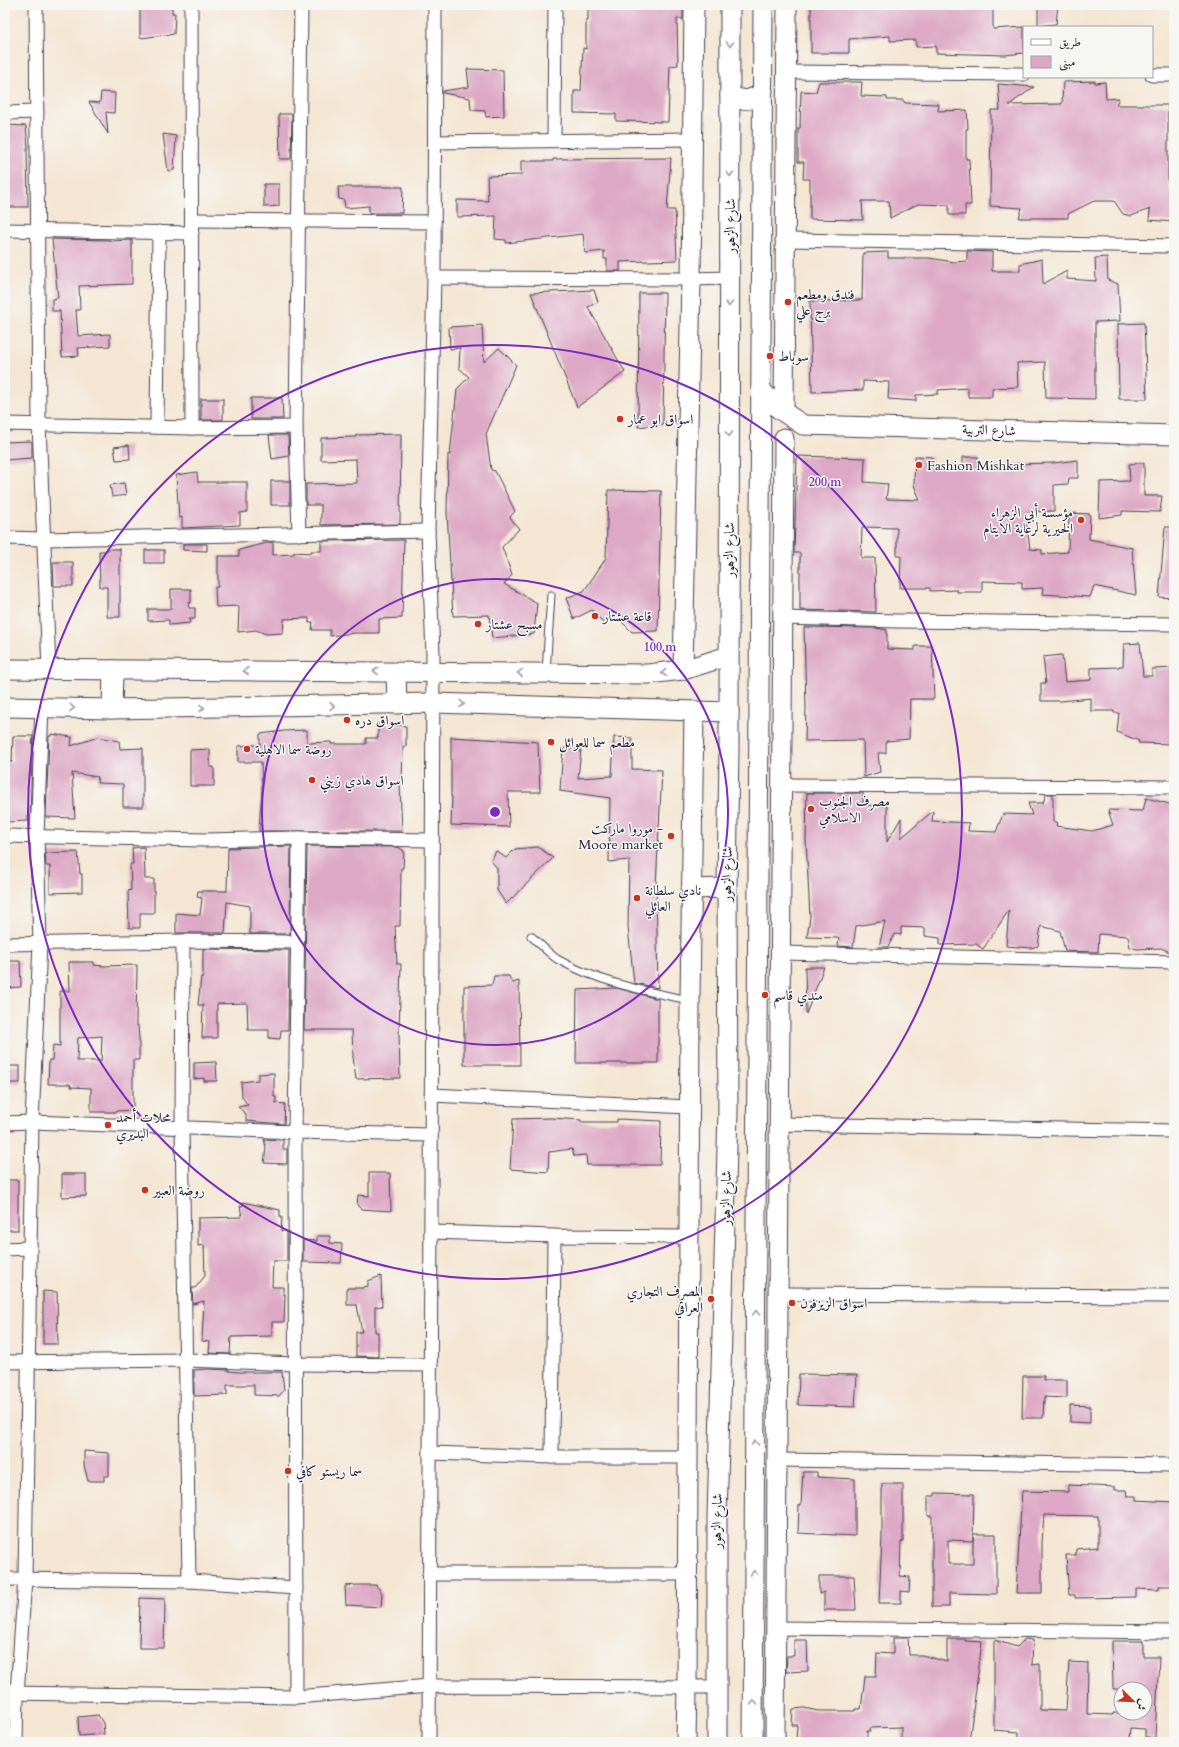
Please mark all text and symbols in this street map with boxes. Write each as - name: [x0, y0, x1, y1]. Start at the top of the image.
- legend: [1023, 26, 1153, 78]
- text: طريق: [1059, 34, 1081, 50]
- one-way arrow: [726, 41, 734, 47]
- text: مبنى: [1059, 54, 1075, 71]
- one-way arrow: [726, 171, 734, 177]
- street label: شارع الزهور: [721, 198, 742, 255]
- place label: فندق ومطعم برج علي: [796, 285, 855, 323]
- marker: فندق ومطعم برج علي: [783, 297, 793, 307]
- one-way arrow: [725, 301, 733, 307]
- place label: سوباط: [778, 347, 809, 366]
- marker: سوباط: [765, 351, 775, 361]
- place label: اسواق ابو عمار: [626, 410, 693, 429]
- marker: اسواق ابو عمار: [615, 414, 625, 424]
- street label: شارع التربية: [962, 420, 1016, 442]
- one-way arrow: [725, 431, 733, 437]
- place label: Fashion Mishkat: [927, 456, 1025, 475]
- marker: Fashion Mishkat: [914, 460, 924, 470]
- text: 200 m: [809, 474, 842, 490]
- place label: مؤسسة أبي الزهراء الخيرية لرعاية الايتام: [983, 502, 1073, 541]
- marker: مؤسسة أبي الزهراء الخيرية لرعاية الايتام: [1076, 515, 1086, 525]
- street label: شارع الزهور: [720, 522, 741, 579]
- place label: قاعة عشتار: [601, 607, 652, 626]
- marker: قاعة عشتار: [590, 611, 600, 621]
- place label: مسبح عشتار: [484, 615, 542, 637]
- marker: مسبح عشتار: [473, 619, 483, 629]
- text: 100 m: [644, 639, 677, 655]
- one-way arrow: [243, 667, 249, 675]
- one-way arrow: [373, 667, 379, 675]
- one-way arrow: [517, 669, 523, 677]
- one-way arrow: [661, 669, 667, 678]
- one-way arrow: [459, 700, 465, 708]
- one-way arrow: [329, 701, 335, 710]
- one-way arrow: [69, 704, 75, 712]
- one-way arrow: [199, 704, 205, 712]
- place label: اسواق دره: [355, 711, 404, 730]
- marker: اسواق دره: [342, 715, 352, 725]
- place label: مطعم سما للعوائل: [559, 733, 635, 756]
- marker: مطعم سما للعوائل: [546, 737, 556, 747]
- place label: روضة سما الاهلية: [255, 740, 332, 759]
- marker: روضة سما الاهلية: [242, 744, 252, 754]
- place label: اسواق هادي زيني: [320, 771, 404, 793]
- marker: اسواق هادي زيني: [307, 775, 317, 785]
- place label: مصرف الجنوب الاسلامي: [819, 792, 890, 829]
- marker: مصرف الجنوب الاسلامي: [806, 804, 816, 814]
- centre of rings: [488, 805, 502, 819]
- place label: موروا ماركت - Moore market: [578, 819, 664, 854]
- marker: موروا ماركت - Moore market: [666, 831, 676, 841]
- street label: شارع الزهور: [717, 846, 739, 904]
- place label: نادي سلطانة العائلي: [645, 881, 702, 919]
- marker: نادي سلطانة العائلي: [632, 893, 642, 903]
- place label: مندي قاسم: [773, 986, 823, 1009]
- marker: مندي قاسم: [760, 990, 770, 1000]
- place label: محلات أحمد البديري: [116, 1107, 171, 1145]
- marker: محلات أحمد البديري: [103, 1120, 113, 1130]
- street label: شارع الزهور: [716, 1170, 738, 1228]
- place label: روضة العبير: [151, 1181, 205, 1200]
- marker: روضة العبير: [140, 1185, 150, 1195]
- place label: المصرف التجاري العراقي: [627, 1282, 703, 1319]
- marker: المصرف التجاري العراقي: [706, 1294, 716, 1304]
- place label: اسواق الزيزفون: [800, 1294, 867, 1313]
- marker: اسواق الزيزفون: [787, 1298, 797, 1308]
- one-way arrow: [752, 1310, 760, 1316]
- one-way arrow: [751, 1440, 759, 1446]
- place label: سما ريستو كافي: [296, 1462, 362, 1483]
- marker: سما ريستو كافي: [283, 1466, 293, 1476]
- street label: شارع الزهور: [707, 1493, 729, 1551]
- one-way arrow: [750, 1570, 758, 1576]
- north arrow: [1113, 1681, 1153, 1721]
- text: ش: [1133, 1697, 1151, 1713]
- one-way arrow: [750, 1700, 758, 1706]

